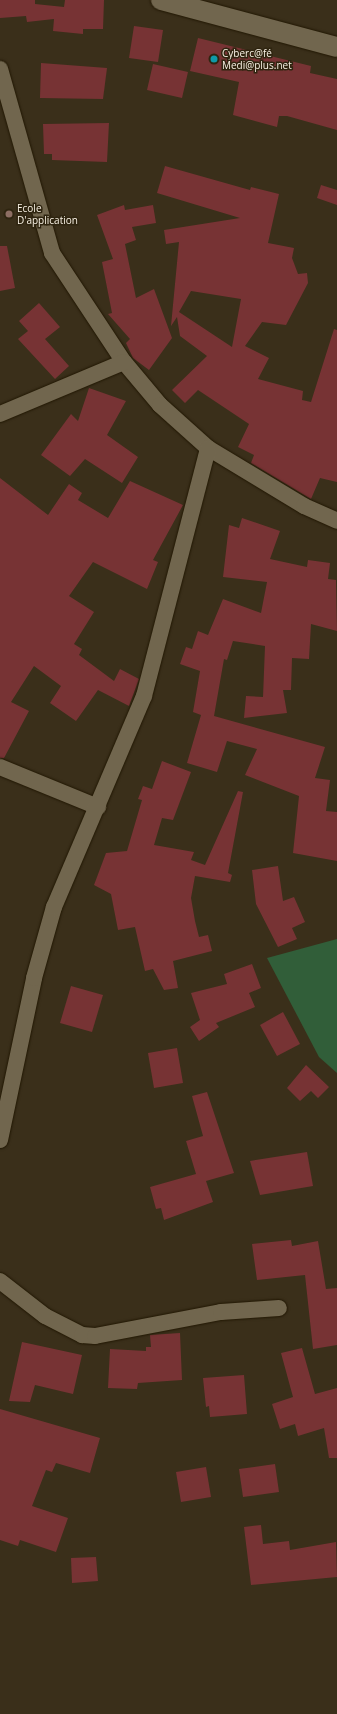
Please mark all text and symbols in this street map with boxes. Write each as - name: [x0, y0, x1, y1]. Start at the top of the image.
- place label: Cyberc@fé Medi@plus.net: [222, 47, 292, 70]
- marker: Cyberc@fé Medi@plus.net: [209, 54, 219, 64]
- place label: Ecole D'application: [17, 202, 78, 226]
- marker: Ecole D'application: [4, 209, 14, 219]

